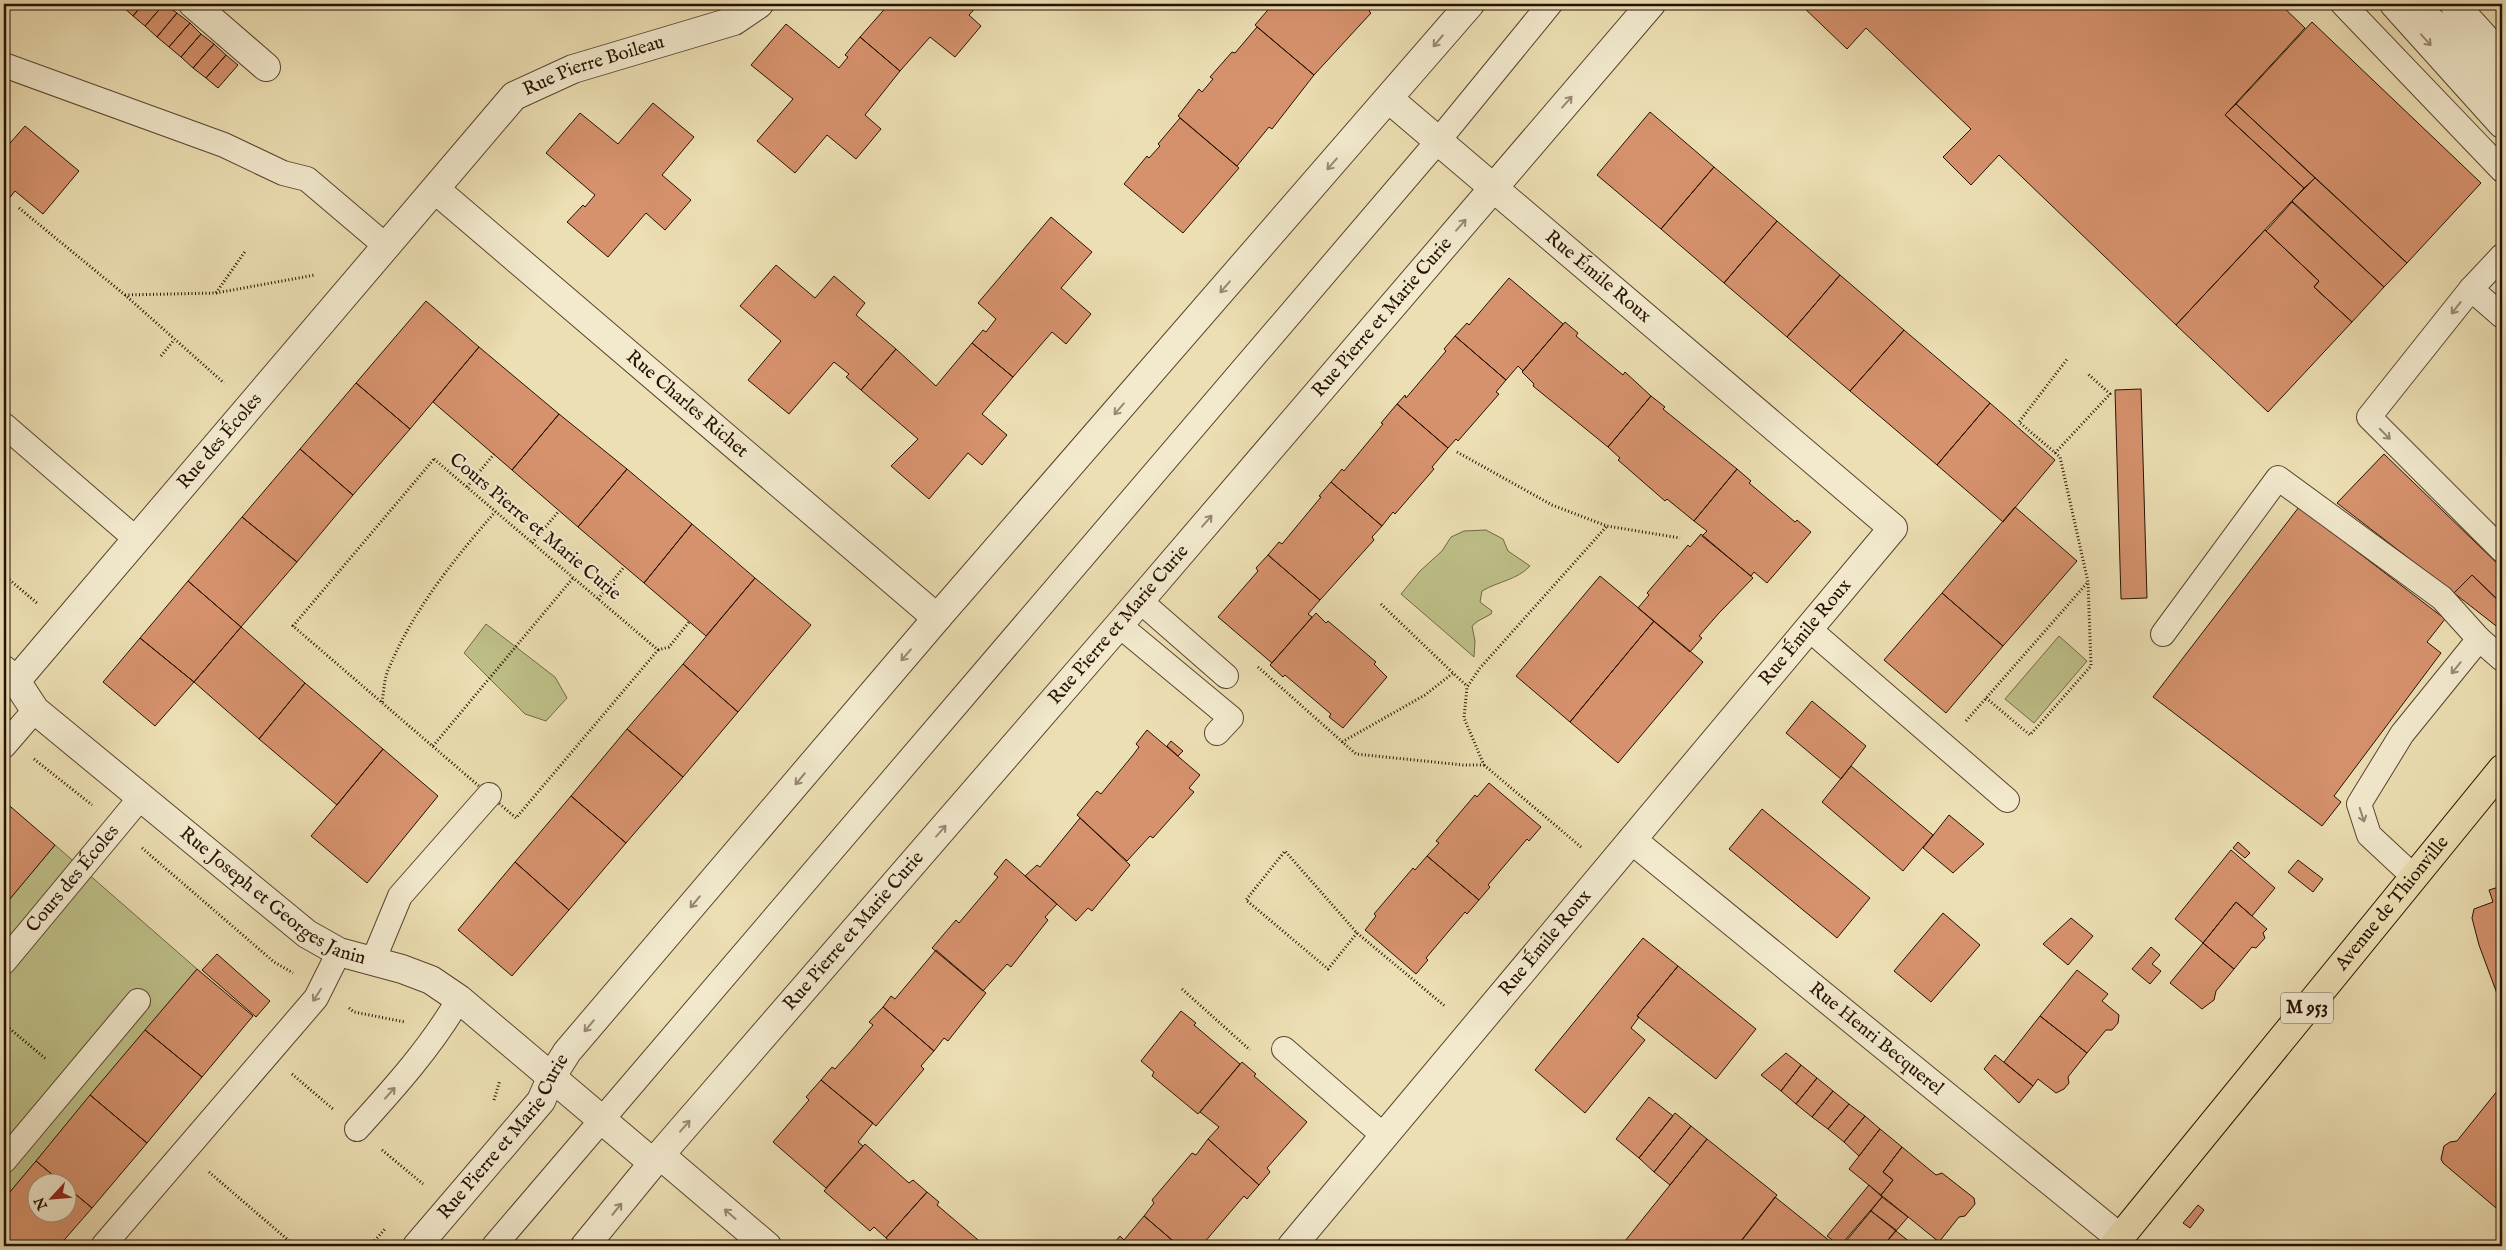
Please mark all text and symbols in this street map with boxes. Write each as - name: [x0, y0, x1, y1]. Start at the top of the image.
- street label: Rue Pierre Boileau: [519, 30, 667, 102]
- one-way arrow: [2420, 33, 2432, 46]
- one-way arrow: [1432, 34, 1444, 47]
- one-way arrow: [1561, 95, 1572, 108]
- one-way arrow: [1327, 158, 1338, 171]
- one-way arrow: [1455, 219, 1467, 232]
- street label: Rue Émile Roux: [1540, 225, 1657, 328]
- street label: Rue Pierre et Marie Curie: [1307, 232, 1458, 402]
- one-way arrow: [1220, 280, 1231, 293]
- one-way arrow: [2450, 301, 2461, 314]
- street label: Rue Charles Richet: [621, 345, 753, 464]
- street label: Rue des Écoles: [172, 388, 268, 494]
- one-way arrow: [1113, 403, 1125, 416]
- one-way arrow: [2379, 427, 2391, 439]
- street label: Cours Pierre et Marie Curie: [444, 448, 626, 606]
- one-way arrow: [1202, 515, 1213, 528]
- street label: Rue Pierre et Marie Curie: [1043, 540, 1194, 710]
- street label: Rue Émile Roux: [1754, 574, 1857, 691]
- one-way arrow: [900, 649, 911, 662]
- one-way arrow: [2451, 661, 2462, 674]
- one-way arrow: [794, 772, 806, 785]
- one-way arrow: [2358, 807, 2368, 823]
- street label: Cours des Écoles: [21, 820, 125, 938]
- street label: Rue Joseph et Georges Janin: [174, 822, 368, 971]
- one-way arrow: [935, 824, 946, 837]
- street label: Avenue de Thionville: [2330, 831, 2455, 977]
- street label: Rue Pierre et Marie Curie: [778, 846, 930, 1016]
- street label: Rue Émile Roux: [1494, 885, 1597, 1001]
- one-way arrow: [689, 896, 700, 909]
- street label: Rue Henri Becquerel: [1804, 977, 1949, 1102]
- one-way arrow: [312, 988, 322, 1002]
- road number: M 953: [2281, 992, 2333, 1024]
- one-way arrow: [584, 1019, 595, 1032]
- street label: Rue Pierre et Marie Curie: [433, 1049, 575, 1225]
- one-way arrow: [384, 1086, 396, 1099]
- one-way arrow: [680, 1119, 691, 1132]
- north arrow: [28, 1172, 78, 1222]
- text: N: [30, 1194, 52, 1214]
- one-way arrow: [611, 1203, 622, 1216]
- one-way arrow: [724, 1209, 737, 1220]

